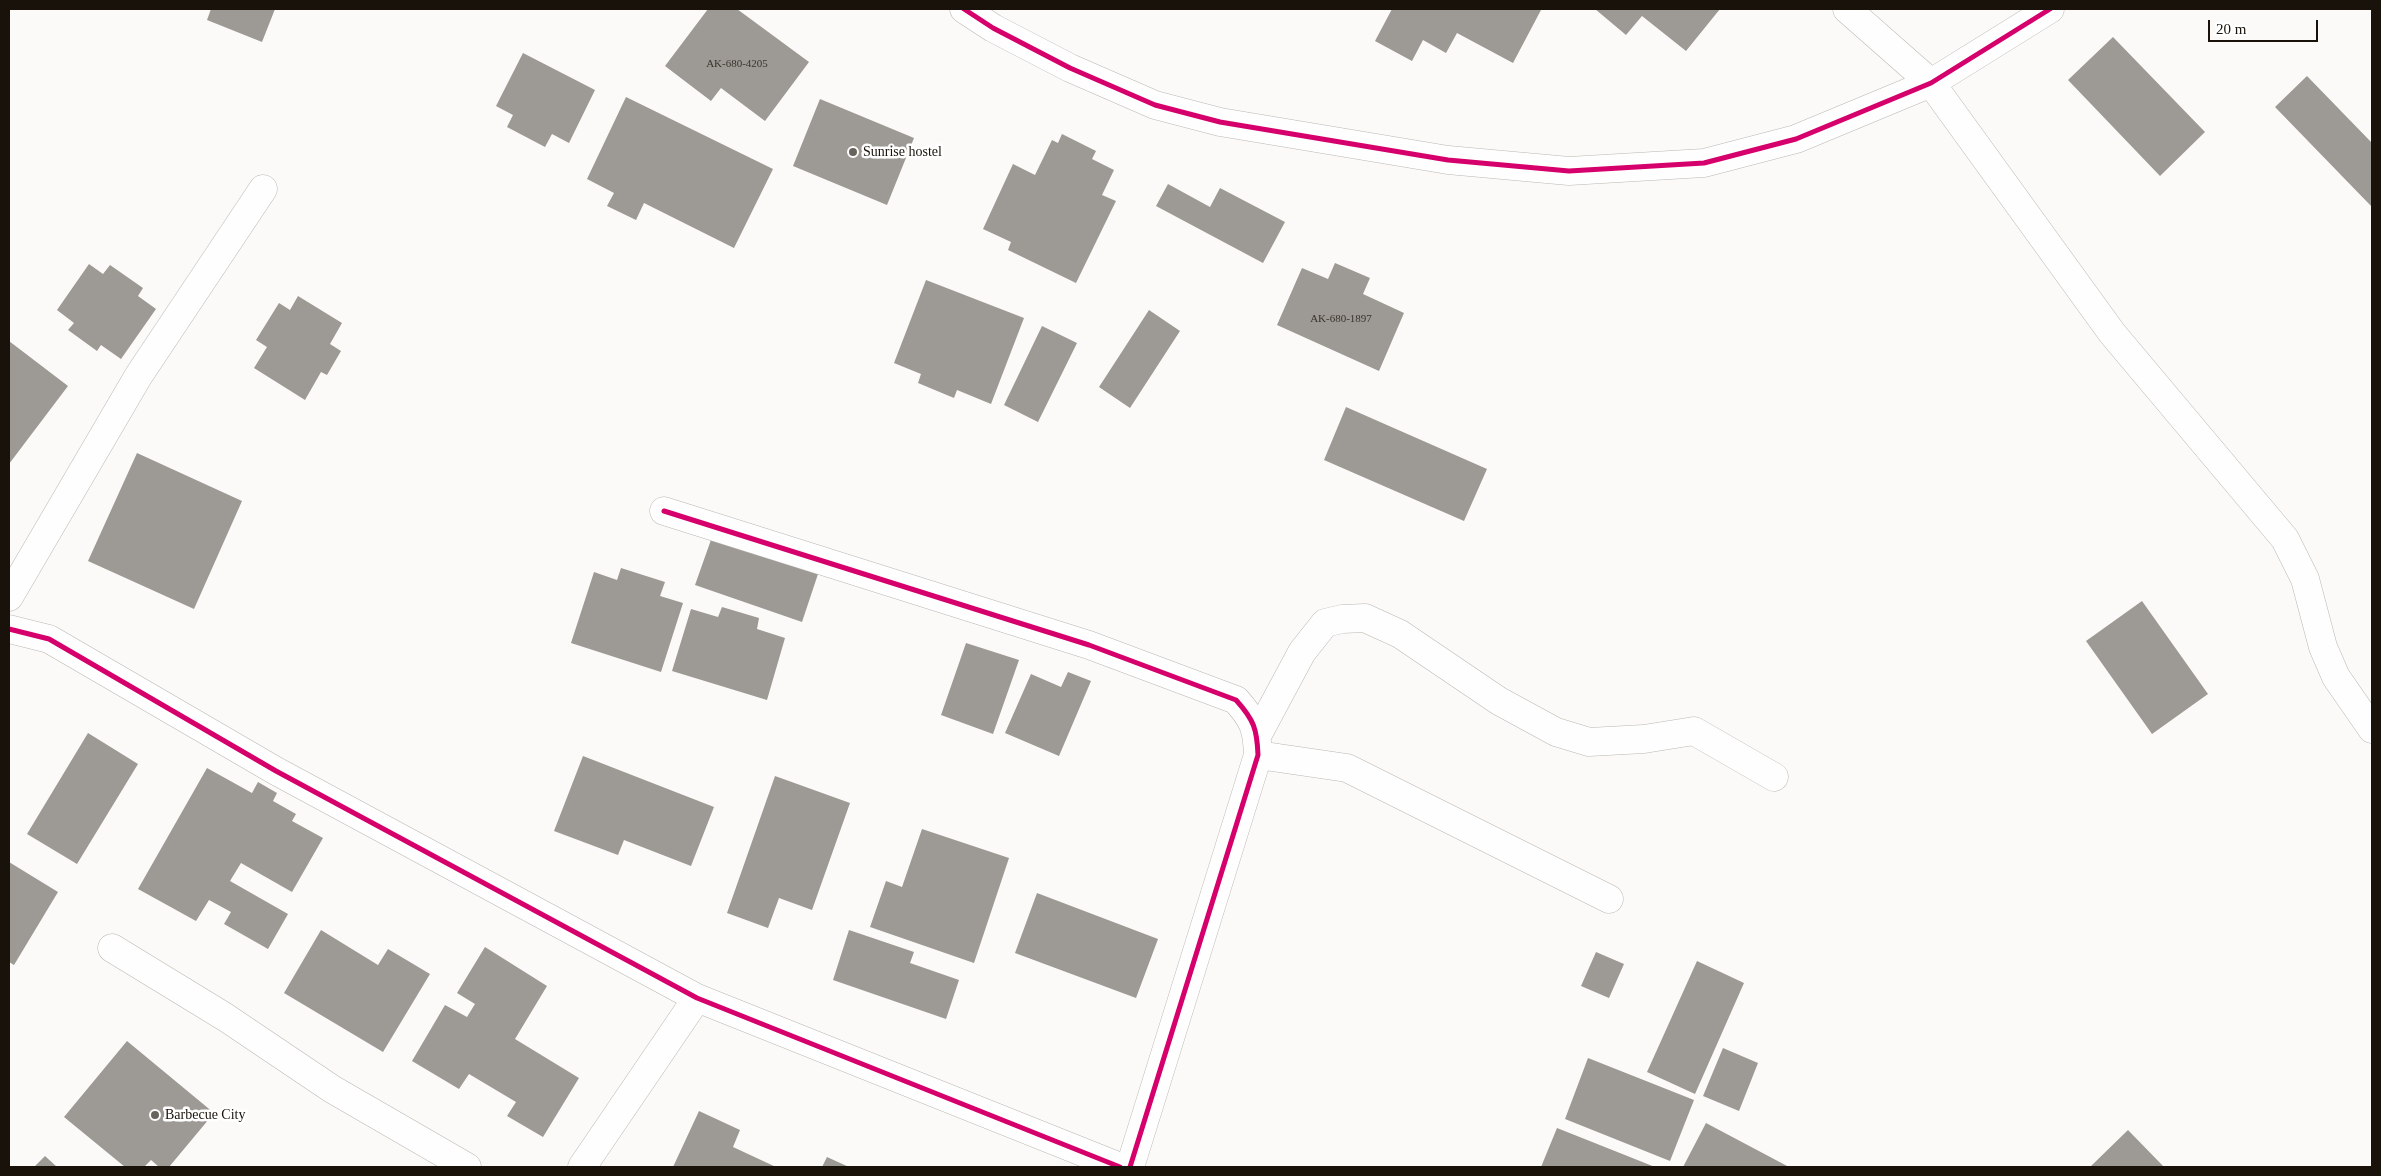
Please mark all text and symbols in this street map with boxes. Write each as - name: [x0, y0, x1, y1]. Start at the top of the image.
- scale bar: [2211, 10, 2321, 42]
- text: 20 m: [2216, 21, 2246, 37]
- house number: AK-680-4205: [706, 57, 768, 71]
- place label: Sunrise hostel: [863, 144, 942, 160]
- marker: Sunrise hostel: [847, 146, 859, 158]
- house number: AK-680-1897: [1310, 312, 1372, 326]
- place label: Barbecue City: [165, 1107, 245, 1123]
- marker: Barbecue City: [149, 1109, 161, 1121]

